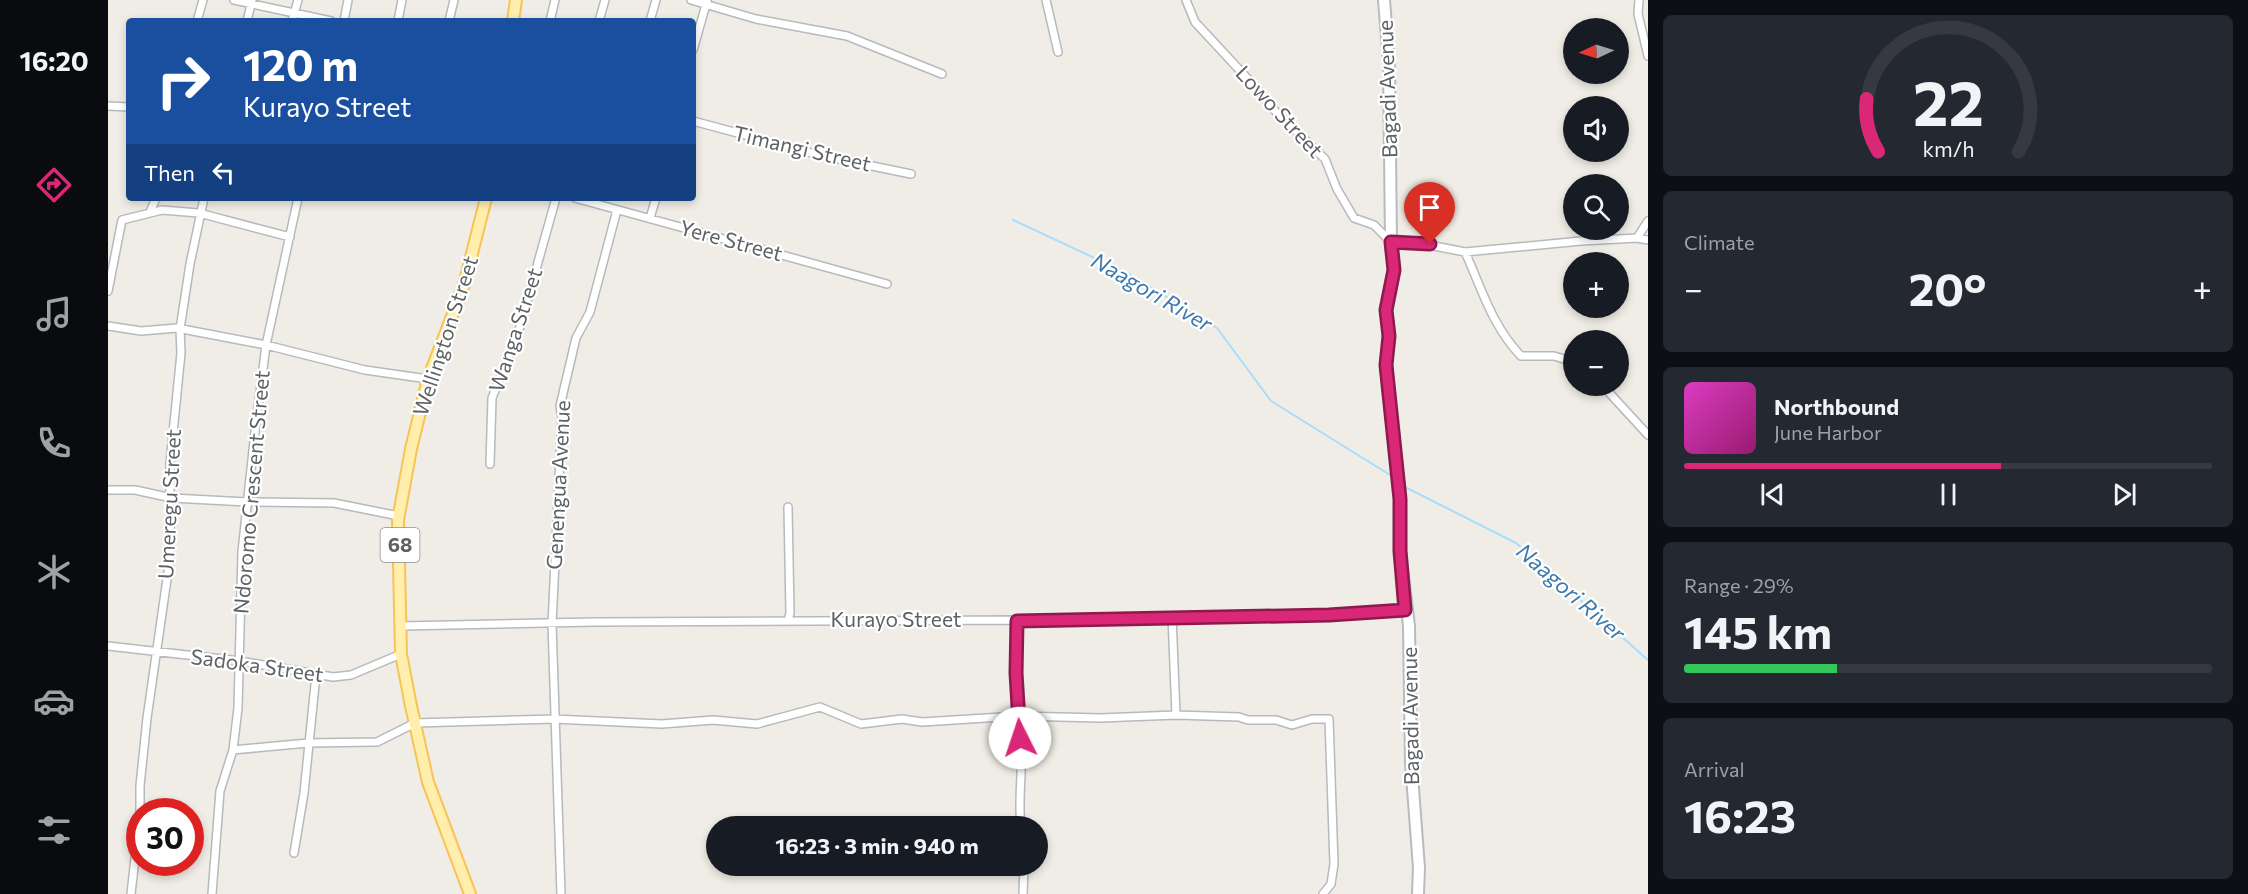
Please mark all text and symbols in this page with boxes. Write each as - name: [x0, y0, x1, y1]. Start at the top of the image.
- north arrow: [1563, 18, 1629, 84]
- map controls: [1563, 18, 1629, 396]
- street label: Bagadi Avenue: [1372, 20, 1401, 159]
- text: 120 m: [243, 38, 358, 90]
- icon: right: [144, 42, 222, 120]
- text: 16:20: [19, 44, 89, 77]
- street label: Lowo Street: [1231, 60, 1329, 162]
- text: 22: [1912, 64, 1984, 140]
- text: Kurayo Street: [243, 90, 411, 123]
- button: sound: [1563, 96, 1629, 162]
- street label: Timangi Street: [731, 120, 874, 176]
- text: km/h: [1922, 136, 1974, 162]
- icon: left: [207, 156, 240, 189]
- text: Then: [144, 159, 195, 186]
- icon: directions: [33, 164, 75, 206]
- button: search: [1563, 174, 1629, 240]
- pin: [1404, 182, 1455, 244]
- icon: arrive: [1413, 191, 1446, 224]
- street label: Yere Street: [677, 214, 785, 265]
- text: Climate: [1684, 230, 1754, 254]
- water label: Naagori River: [1087, 246, 1218, 338]
- street label: Wellington Street: [407, 252, 482, 419]
- button: +: [1563, 252, 1629, 318]
- text: 20°: [1909, 260, 1987, 315]
- street label: Wanga Street: [483, 264, 546, 395]
- text: −: [1684, 267, 1703, 308]
- text: +: [2193, 267, 2212, 308]
- icon: music: [33, 293, 75, 335]
- button: −: [1563, 330, 1629, 396]
- street label: Ndoromo Crescent Street: [227, 369, 274, 615]
- text: Northbound: [1774, 393, 1899, 420]
- street label: Genengua Avenue: [541, 400, 574, 570]
- text: June Harbor: [1774, 420, 1882, 444]
- icon: phone: [33, 422, 75, 464]
- street label: Umeregu Street: [152, 428, 185, 580]
- icon: previous: [1756, 478, 1789, 511]
- icon: pause: [1932, 478, 1965, 511]
- icon: next: [2108, 478, 2141, 511]
- road number: 68: [380, 528, 420, 562]
- water label: Naagori River: [1512, 537, 1632, 647]
- icon: climate: [33, 551, 75, 593]
- text: Range · 29%: [1684, 573, 1794, 597]
- text: 145 km: [1684, 603, 1832, 658]
- street label: Kurayo Street: [831, 606, 961, 631]
- street label: Sadoka Street: [189, 643, 325, 686]
- street label: Bagadi Avenue: [1396, 647, 1423, 785]
- icon: car: [33, 680, 75, 722]
- position arrow: [988, 706, 1052, 770]
- text: Arrival: [1684, 757, 1745, 781]
- text: 16:23: [1684, 787, 1796, 842]
- speed limit sign: 30: [126, 798, 204, 876]
- icon: filters: [33, 809, 75, 851]
- text: 16:23 · 3 min · 940 m: [775, 832, 979, 859]

